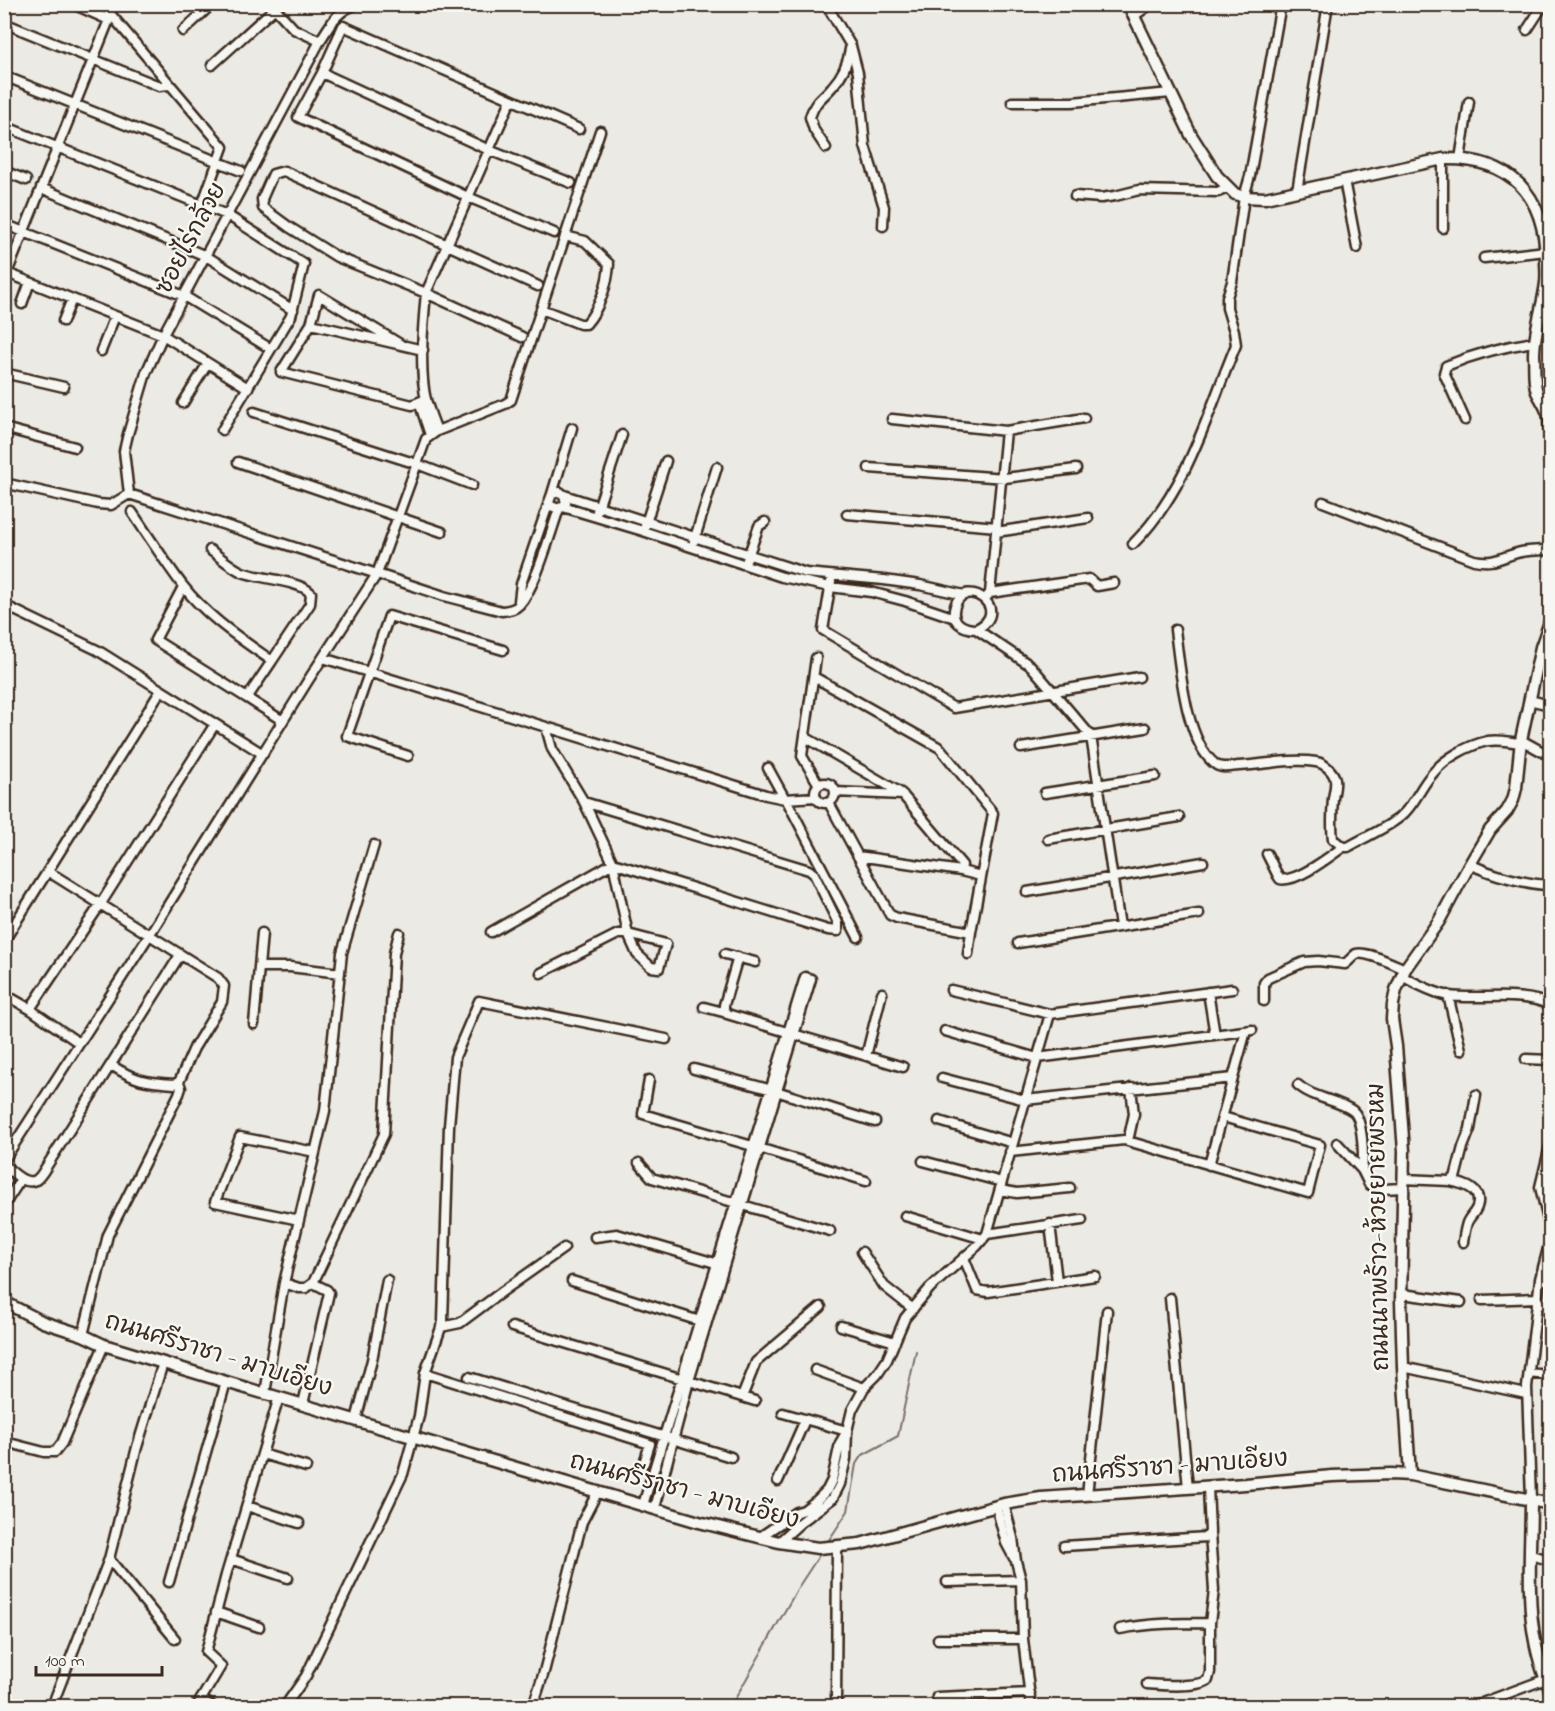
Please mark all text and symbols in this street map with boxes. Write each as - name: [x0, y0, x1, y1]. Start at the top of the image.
- street label: ซอยไร่กล้วย: [147, 176, 236, 302]
- street label: ถนนนาพร้าว-ห้วยยายพรหม: [1360, 1083, 1400, 1371]
- street label: ถนนศรีราชา - มาบเอียง: [100, 1305, 336, 1407]
- street label: ถนนศรีราชา - มาบเอียง: [1051, 1442, 1289, 1494]
- street label: ถนนศรีราชา - มาบเอียง: [565, 1445, 803, 1539]
- scale bar: [36, 1639, 162, 1677]
- text: 100 m: [45, 1649, 85, 1675]

